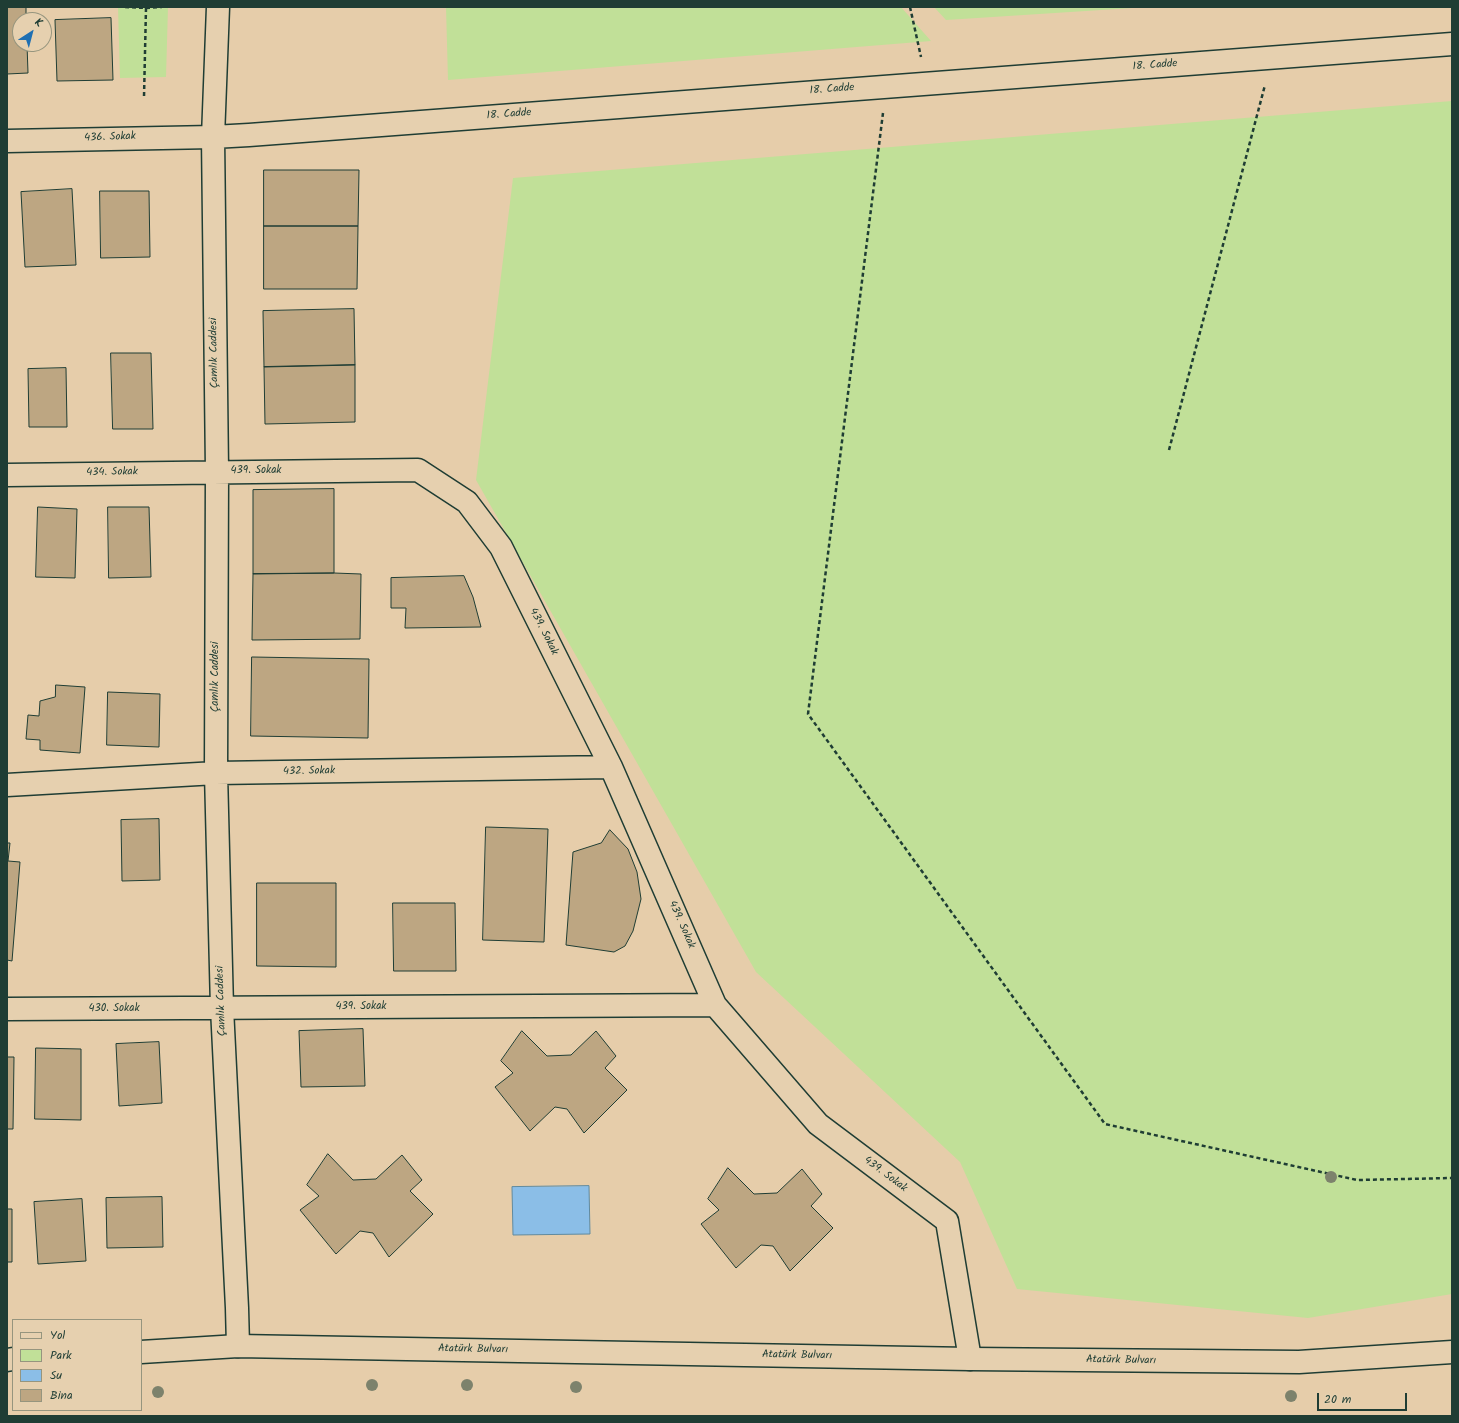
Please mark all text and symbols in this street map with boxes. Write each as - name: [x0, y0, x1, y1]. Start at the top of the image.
- north arrow: [12, 12, 52, 52]
- text: K: [30, 14, 46, 32]
- street label: 18. Cadde: [1132, 58, 1178, 74]
- street label: 18. Cadde: [809, 82, 855, 98]
- street label: 18. Cadde: [486, 107, 532, 123]
- street label: 436. Sokak: [84, 131, 136, 145]
- street label: Çamlık Caddesi: [208, 318, 222, 388]
- street label: 439. Sokak: [230, 464, 282, 478]
- street label: 434. Sokak: [86, 466, 138, 480]
- street label: 439. Sokak: [526, 606, 560, 658]
- street label: Çamlık Caddesi: [209, 642, 223, 712]
- street label: 432. Sokak: [283, 765, 335, 779]
- street label: 439. Sokak: [665, 899, 697, 951]
- street label: Çamlık Caddesi: [214, 965, 230, 1037]
- street label: 439. Sokak: [335, 1000, 387, 1014]
- street label: 430. Sokak: [88, 1002, 140, 1016]
- street label: 439. Sokak: [861, 1154, 909, 1196]
- legend: [12, 1319, 142, 1411]
- text: Yol: [50, 1326, 65, 1345]
- street label: Atatürk Bulvarı: [438, 1343, 508, 1357]
- text: Park: [50, 1346, 72, 1365]
- street label: Atatürk Bulvarı: [762, 1349, 832, 1363]
- street label: Atatürk Bulvarı: [1086, 1354, 1156, 1368]
- text: Su: [50, 1366, 62, 1385]
- scale bar: [1319, 1385, 1409, 1411]
- text: Bina: [50, 1386, 73, 1405]
- text: 20 m: [1324, 1390, 1351, 1409]

